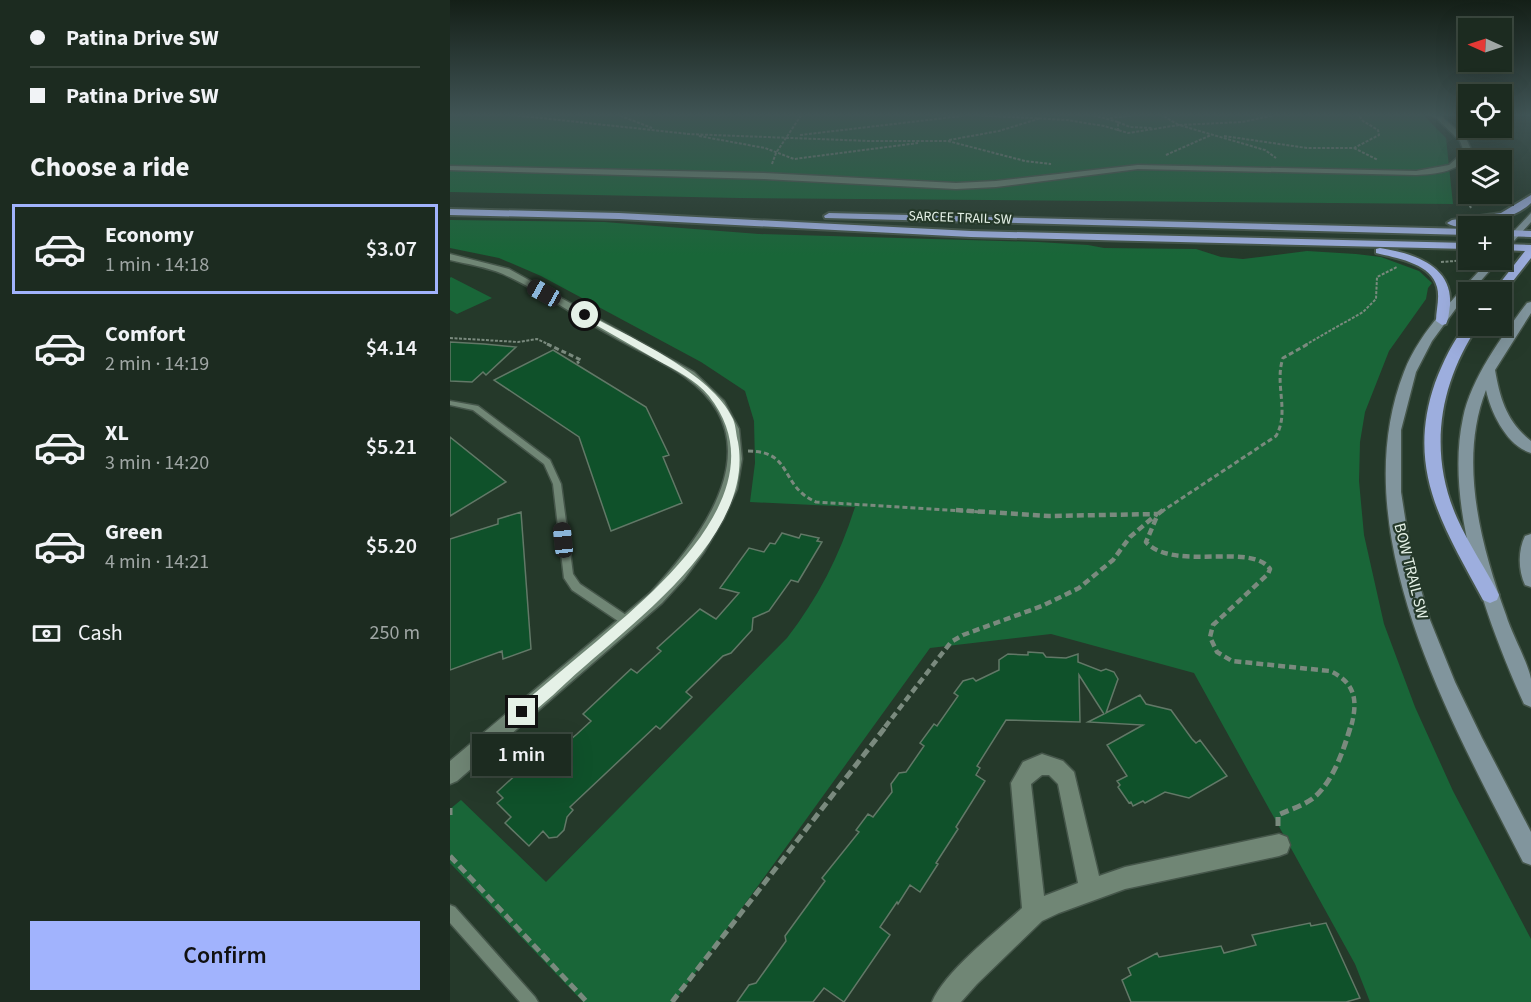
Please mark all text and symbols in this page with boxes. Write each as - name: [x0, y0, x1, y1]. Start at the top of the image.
- north arrow: [1458, 18, 1512, 72]
- map controls: [1458, 18, 1512, 336]
- text: Patina Drive SW: [66, 22, 219, 54]
- text: Patina Drive SW: [66, 80, 219, 112]
- button: locate: [1458, 84, 1512, 138]
- text: Choose a ride: [30, 148, 190, 187]
- button: layers: [1458, 150, 1512, 204]
- street label: SARCEE TRAIL SW: [908, 206, 1012, 230]
- button: +: [1458, 216, 1512, 270]
- text: Economy: [105, 219, 194, 251]
- icon: car: [33, 222, 87, 276]
- text: $3.07: [366, 233, 417, 265]
- text: 1 min · 14:18: [105, 251, 209, 279]
- car: [524, 276, 564, 310]
- button: −: [1458, 282, 1512, 336]
- route start: [571, 301, 598, 328]
- text: Comfort: [105, 318, 186, 350]
- icon: car: [33, 321, 87, 375]
- text: $4.14: [366, 332, 417, 364]
- text: 2 min · 14:19: [105, 350, 209, 378]
- text: XL: [105, 417, 129, 449]
- icon: car: [33, 420, 87, 474]
- text: $5.21: [366, 431, 417, 463]
- text: 3 min · 14:20: [105, 449, 209, 477]
- text: Green: [105, 516, 163, 548]
- icon: car: [33, 519, 87, 573]
- car: [552, 521, 574, 559]
- street label: BOW TRAIL SW: [1388, 521, 1434, 622]
- text: $5.20: [366, 530, 417, 562]
- text: 4 min · 14:21: [105, 548, 209, 576]
- icon: cash: [30, 617, 63, 650]
- text: Cash: [78, 617, 123, 649]
- text: 250 m: [370, 619, 420, 647]
- route end: [508, 698, 535, 725]
- callout: 1 min: [472, 733, 572, 775]
- text: 1 min: [498, 741, 545, 769]
- button: Confirm: [30, 921, 420, 990]

